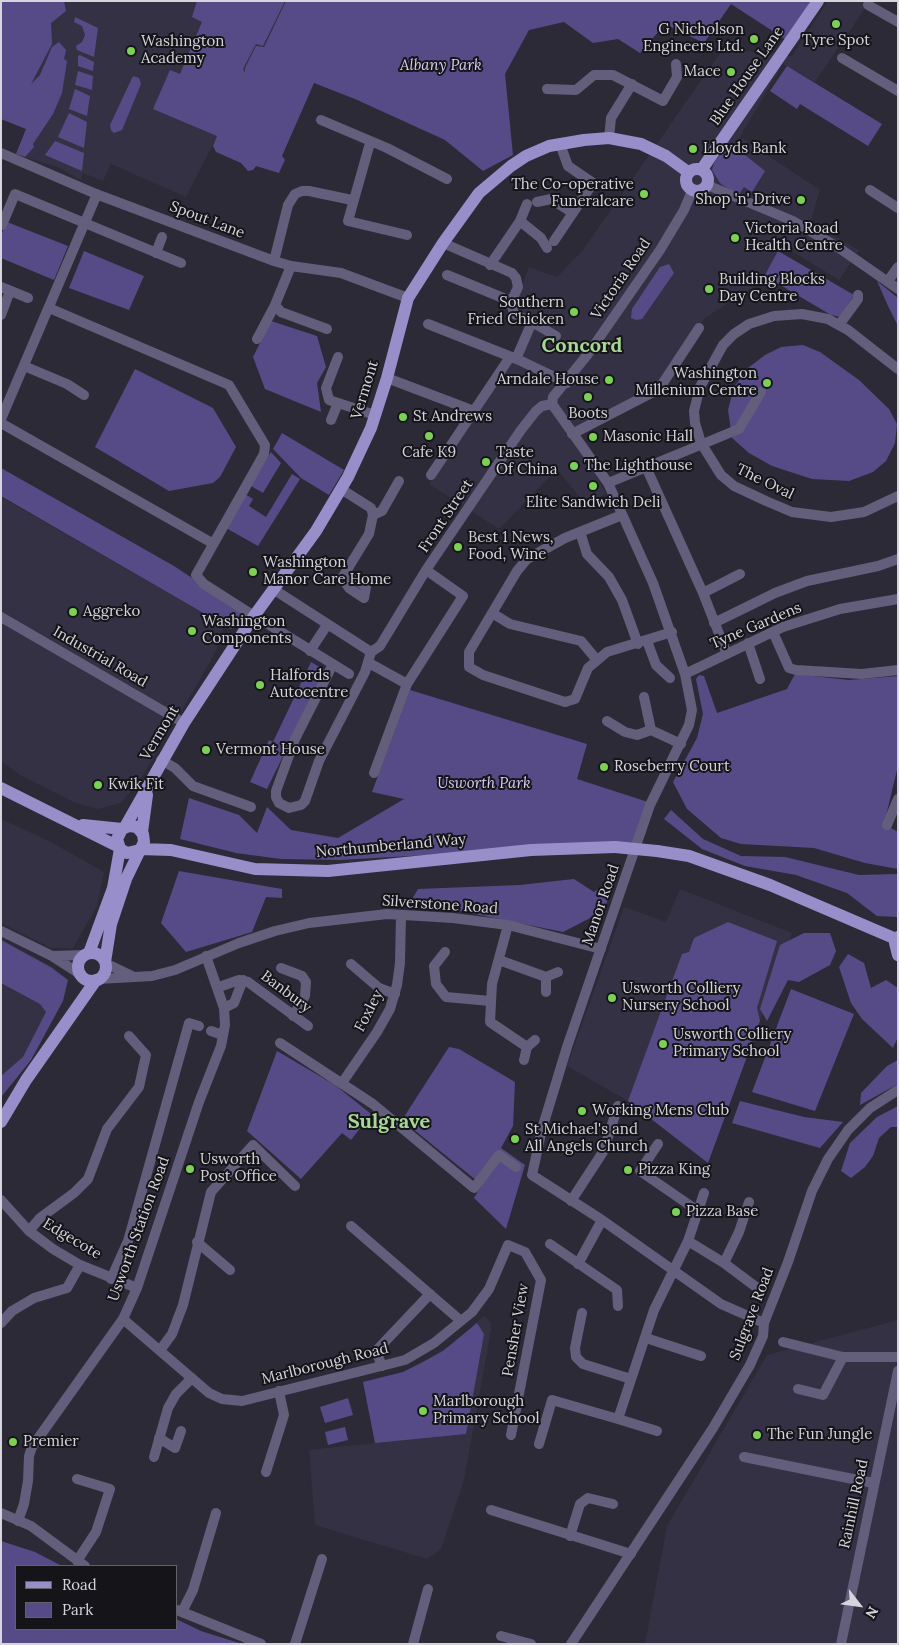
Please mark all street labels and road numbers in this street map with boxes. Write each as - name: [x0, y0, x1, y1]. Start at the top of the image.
- street label: Blue House Lane: [706, 23, 788, 129]
- street label: Spout Lane: [167, 197, 247, 243]
- street label: Victoria Road: [587, 235, 655, 323]
- street label: Vermont: [348, 358, 382, 422]
- street label: The Oval: [733, 460, 797, 504]
- street label: Front Street: [415, 476, 477, 556]
- street label: Tyne Gardens: [708, 599, 804, 653]
- street label: Industrial Road: [50, 623, 150, 691]
- street label: Vermont: [137, 702, 183, 764]
- street label: Northumberland Way: [315, 830, 467, 862]
- street label: Manor Road: [579, 862, 623, 948]
- street label: Silverstone Road: [381, 892, 499, 918]
- street label: Banbury: [257, 967, 315, 1017]
- street label: Foxley: [351, 987, 387, 1035]
- street label: Usworth Station Road: [104, 1154, 174, 1304]
- street label: Edgecote: [39, 1214, 105, 1264]
- street label: Sulgrave Road: [726, 1265, 778, 1363]
- street label: Pensher View: [499, 1282, 533, 1378]
- street label: Marlborough Road: [260, 1340, 390, 1388]
- street label: Rainhill Road: [836, 1458, 872, 1550]

